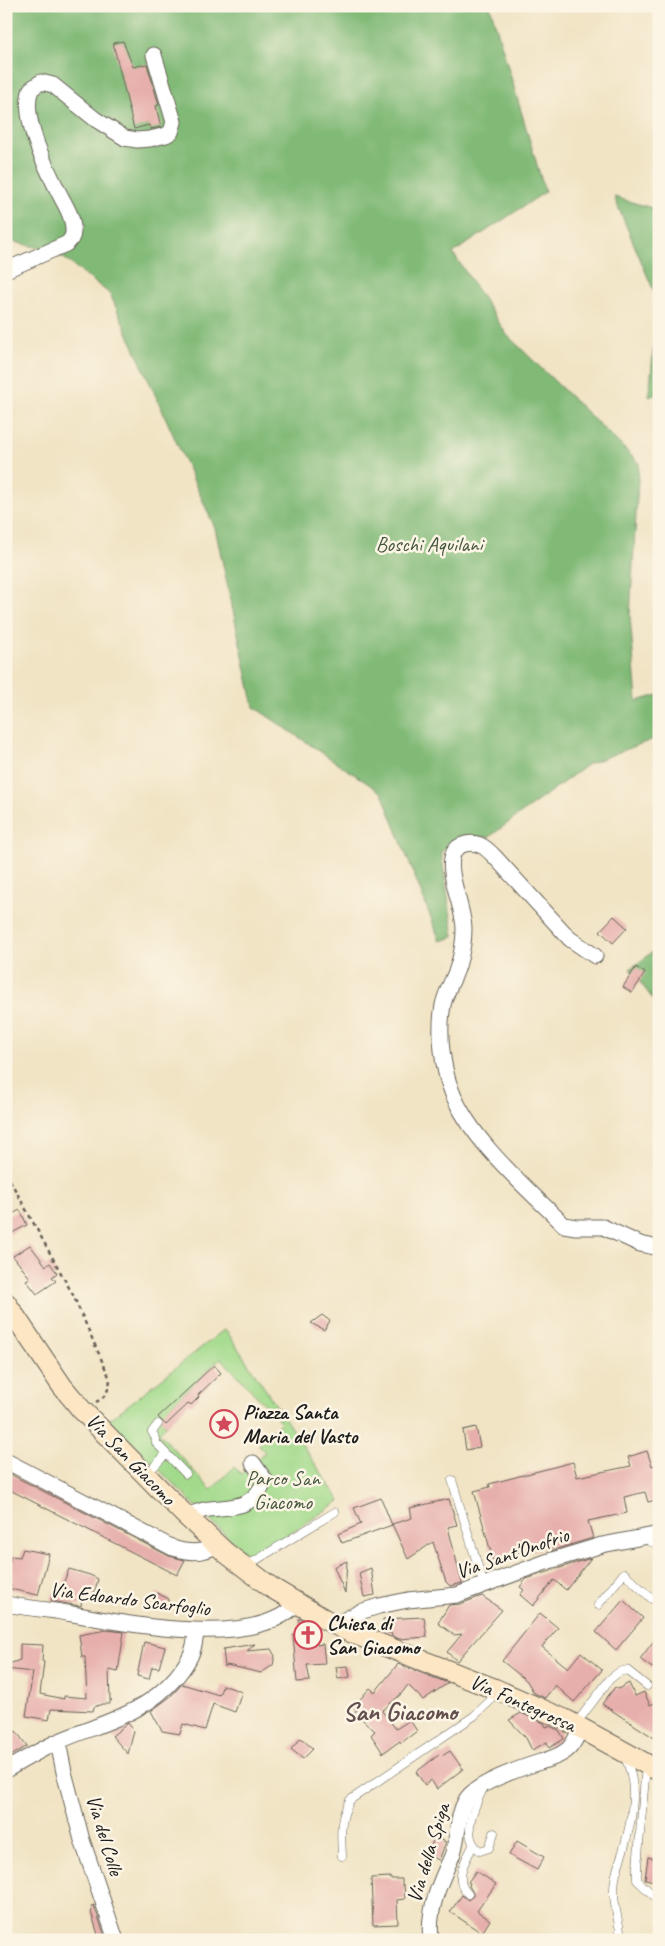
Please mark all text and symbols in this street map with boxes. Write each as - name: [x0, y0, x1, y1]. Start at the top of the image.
- park label: Boschi Aquilani: [376, 531, 485, 557]
- place label: Piazza Santa Maria del Vasto: [243, 1399, 359, 1449]
- street label: Via San Giacomo: [81, 1408, 182, 1512]
- place icon: Piazza Santa Maria del Vasto: [209, 1409, 239, 1439]
- park label: Parco San Giacomo: [246, 1465, 321, 1515]
- street label: Via Sant'Onofrio: [452, 1521, 573, 1584]
- street label: Via Edoardo Scarfoglio: [48, 1576, 213, 1622]
- place label: Chiesa di San Giacomo: [327, 1610, 422, 1660]
- church icon: Chiesa di San Giacomo: [293, 1620, 323, 1650]
- street label: Via Fontegrossa: [466, 1668, 582, 1739]
- district label: San Giacomo: [343, 1695, 460, 1728]
- street label: Via del Colle: [80, 1792, 130, 1879]
- street label: Via della Spiga: [401, 1798, 456, 1906]

